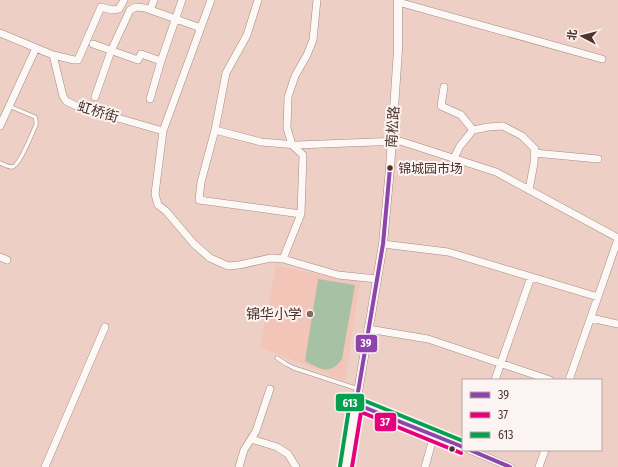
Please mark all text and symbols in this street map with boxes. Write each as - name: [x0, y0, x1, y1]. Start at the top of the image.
- north arrow: [562, 16, 602, 56]
- text: 北: [565, 29, 580, 41]
- street label: 虹桥街: [75, 98, 121, 126]
- street label: 南松路: [383, 105, 403, 149]
- place label: 锦城园市场: [398, 161, 463, 176]
- marker: 锦城园市场: [385, 163, 395, 173]
- place label: 锦华小学: [246, 306, 302, 323]
- marker: 锦华小学: [305, 309, 315, 319]
- line badge: 39: [355, 334, 378, 353]
- text: 39: [360, 337, 372, 350]
- legend: [462, 379, 602, 451]
- text: 39: [498, 388, 509, 402]
- line badge: 613: [335, 393, 365, 412]
- text: 613: [342, 397, 358, 410]
- text: 37: [498, 408, 508, 422]
- line badge: 37: [374, 412, 397, 432]
- text: 37: [379, 416, 390, 429]
- text: 613: [498, 428, 514, 442]
- unlabelled marker: [447, 444, 457, 454]

